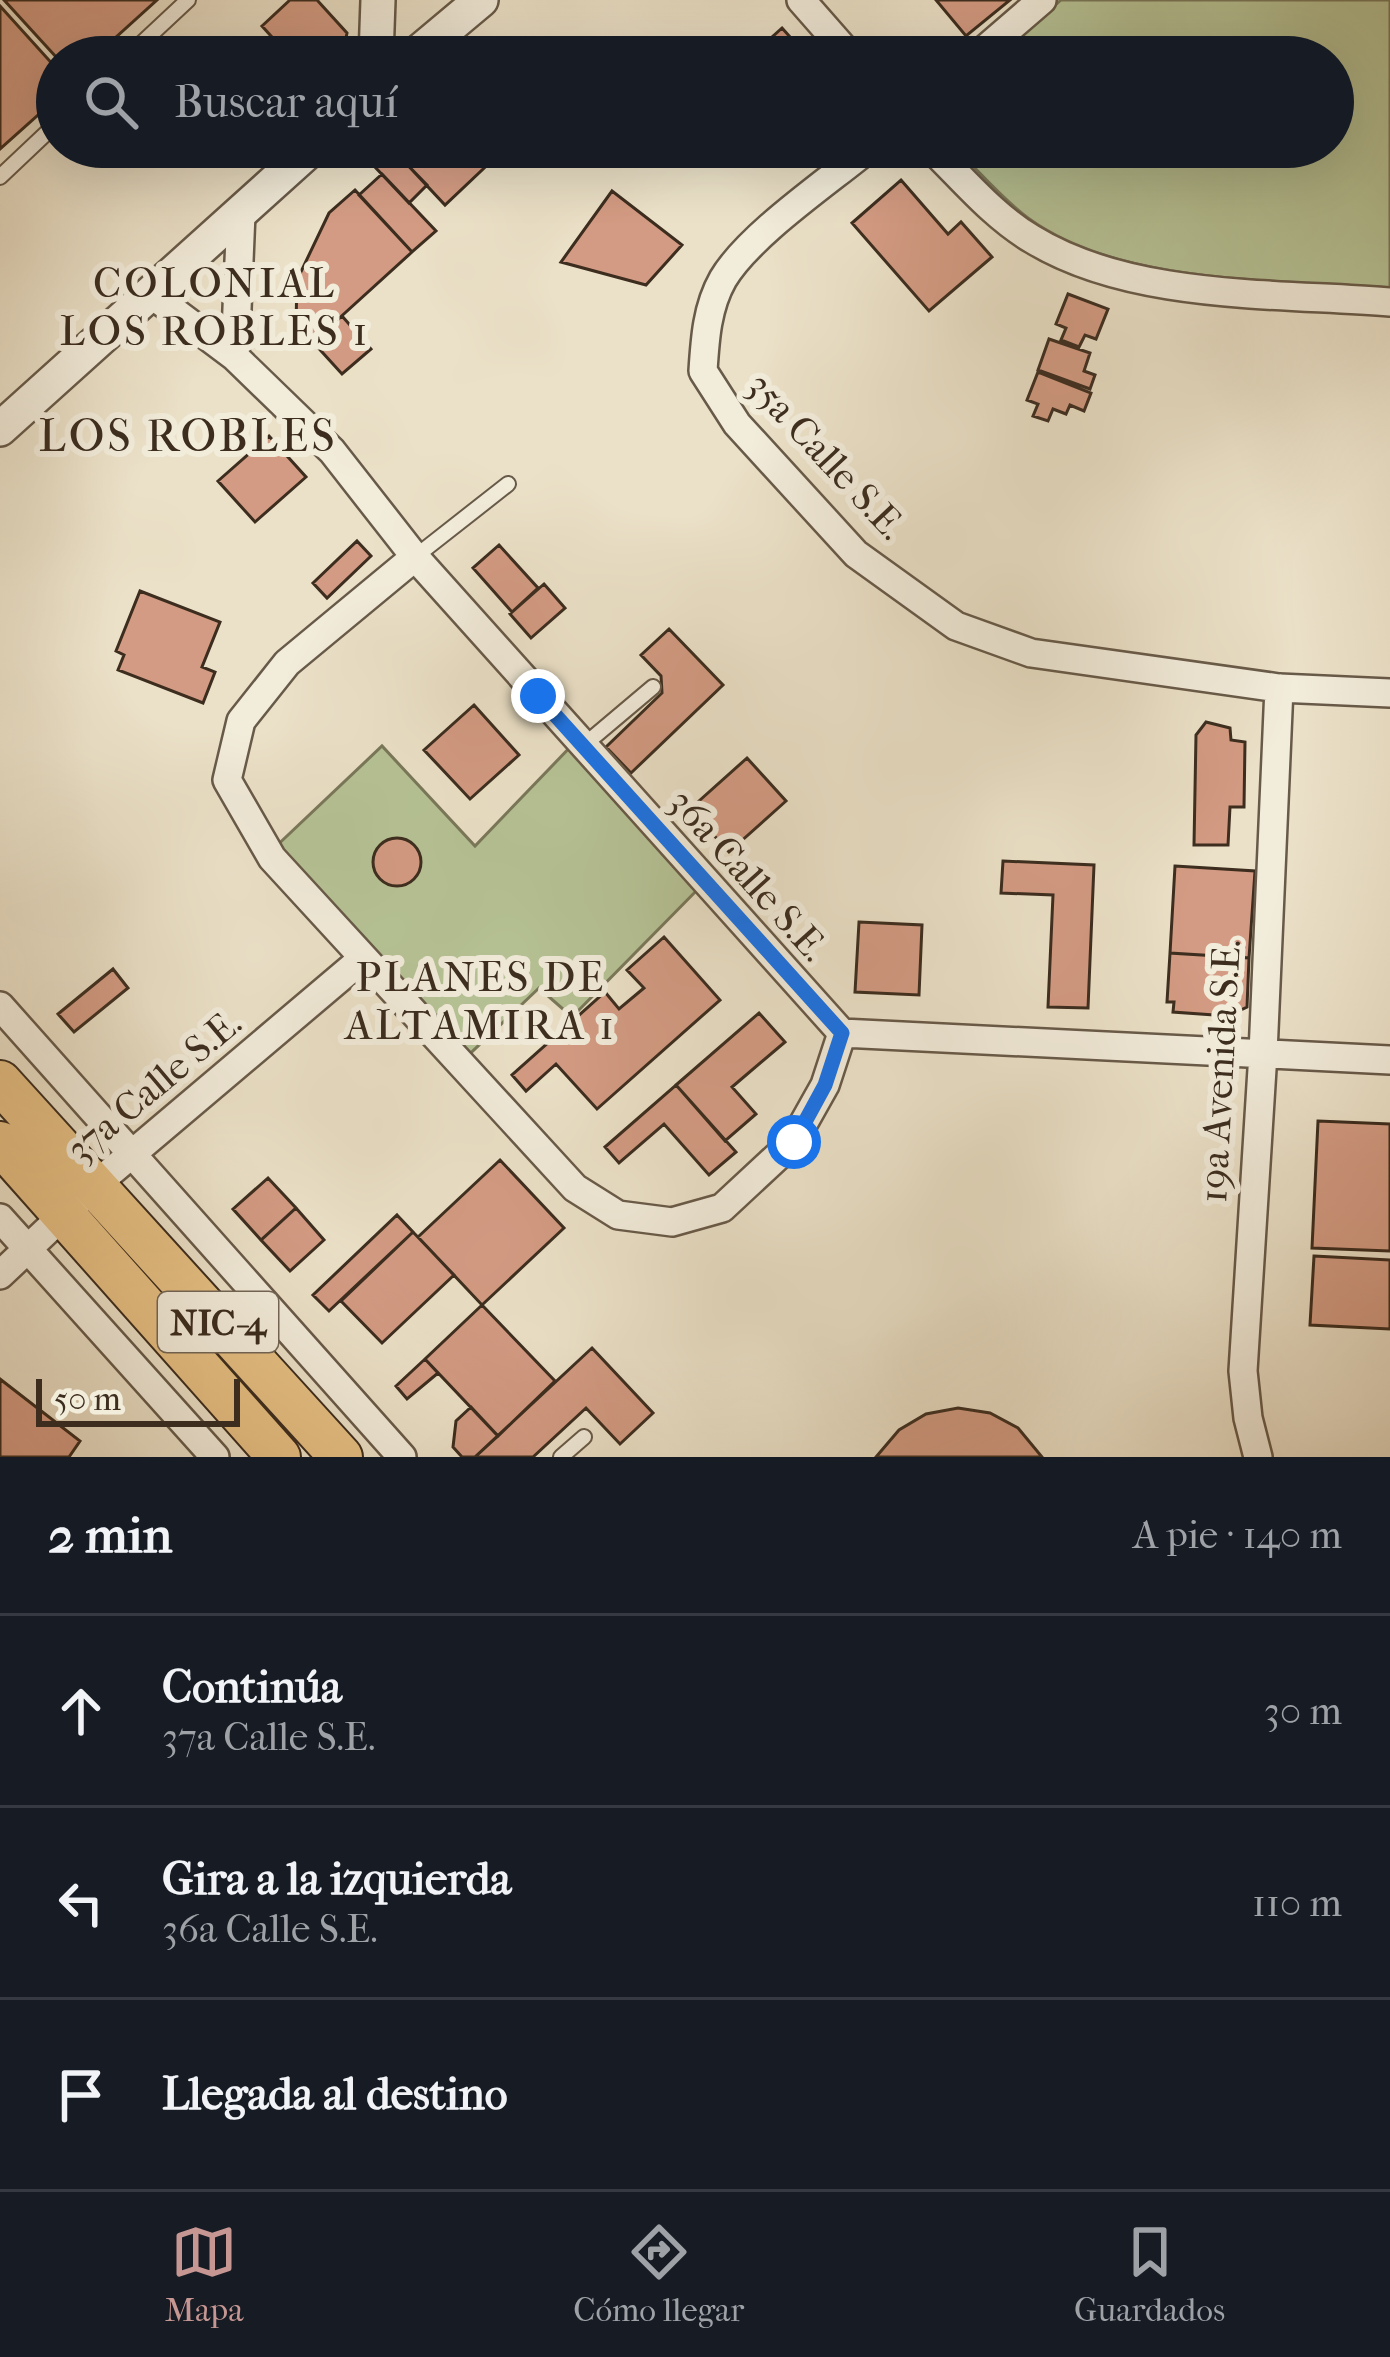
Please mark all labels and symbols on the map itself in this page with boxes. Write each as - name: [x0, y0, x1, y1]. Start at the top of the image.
- district label: COLONIAL LOS ROBLES 1: [60, 259, 370, 356]
- street label: 35a Calle S.E.: [737, 363, 915, 549]
- district label: LOS ROBLES: [39, 410, 337, 463]
- route end: [511, 669, 565, 723]
- street label: 36a Calle S.E.: [659, 779, 838, 970]
- street label: 19a Avenida S.E.: [1190, 938, 1250, 1204]
- district label: PLANES DE ALTAMIRA 1: [343, 953, 617, 1050]
- street label: 37a Calle S.E.: [57, 1000, 250, 1172]
- route start: [767, 1115, 821, 1169]
- road number: NIC-4: [158, 1292, 278, 1352]
- scale bar: [36, 1373, 240, 1426]

